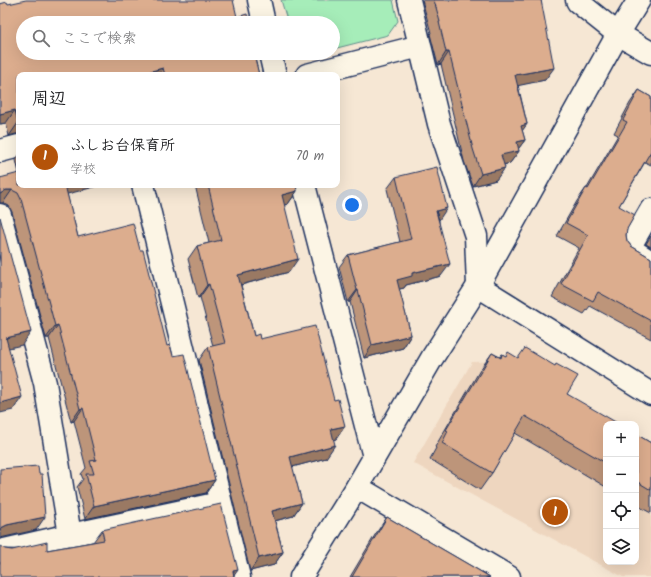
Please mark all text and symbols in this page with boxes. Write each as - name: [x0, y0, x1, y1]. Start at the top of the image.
- search box: [16, 16, 340, 60]
- icon: search: [30, 27, 52, 49]
- text: ここで検索: [62, 27, 137, 51]
- text: 周辺: [32, 86, 66, 113]
- text: ふしお台保育所: [70, 134, 175, 158]
- text: 1: [43, 146, 47, 167]
- text: 70 m: [296, 146, 324, 167]
- text: 学校: [70, 159, 96, 180]
- your location: [342, 195, 362, 215]
- map controls: [603, 421, 639, 565]
- button: +: [603, 421, 639, 457]
- button: −: [603, 457, 639, 493]
- button: locate: [603, 493, 639, 529]
- pin: 1: [542, 497, 568, 527]
- button: layers: [603, 529, 639, 565]

